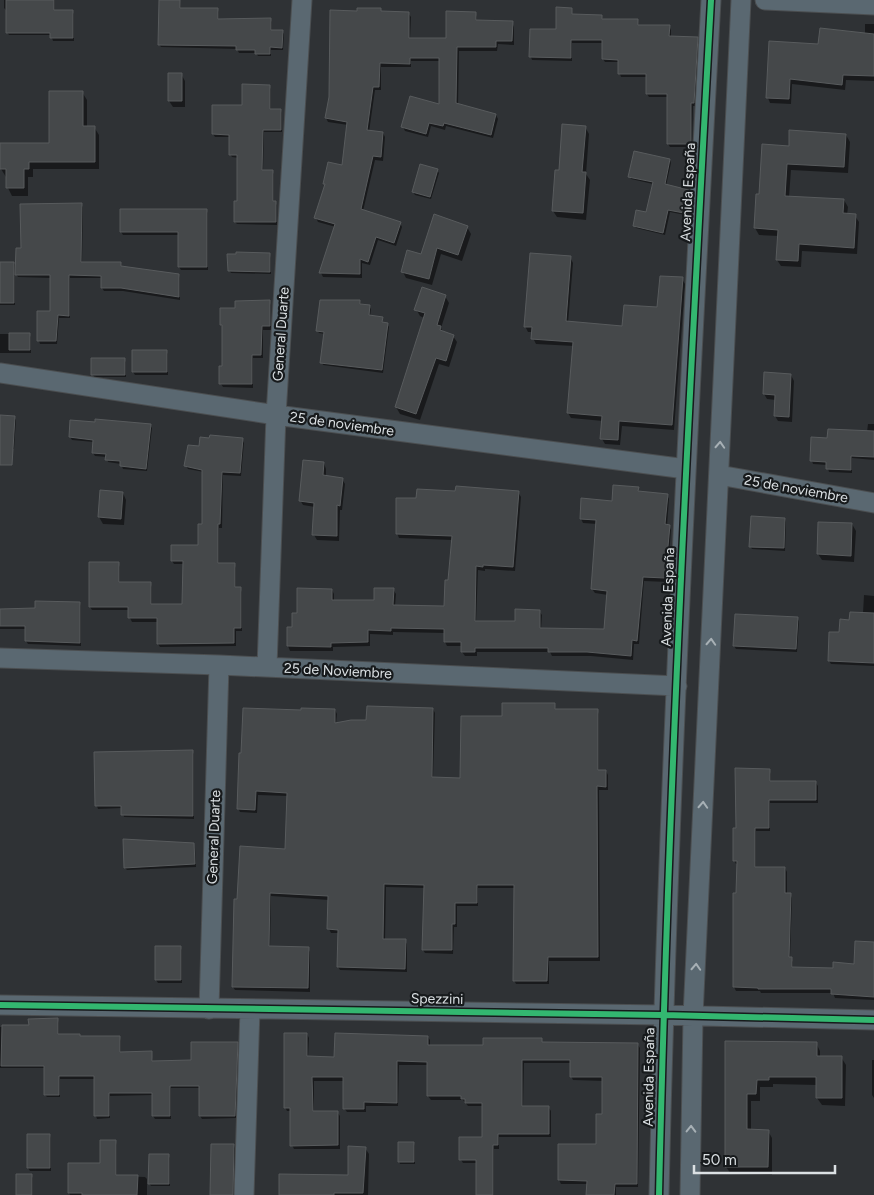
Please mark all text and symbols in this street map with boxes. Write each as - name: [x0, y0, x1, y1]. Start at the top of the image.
- street label: Avenida España: [677, 142, 699, 242]
- street label: General Duarte: [269, 286, 293, 382]
- street label: 25 de noviembre: [289, 408, 396, 440]
- one-way arrow: [715, 441, 726, 449]
- street label: 25 de noviembre: [743, 472, 850, 507]
- street label: Avenida España: [658, 547, 678, 647]
- one-way arrow: [705, 638, 716, 646]
- street label: 25 de Noviembre: [284, 660, 393, 682]
- street label: General Duarte: [204, 789, 224, 884]
- one-way arrow: [698, 800, 709, 808]
- one-way arrow: [690, 963, 701, 971]
- street label: Spezzini: [411, 990, 463, 1008]
- street label: Avenida España: [640, 1027, 658, 1127]
- one-way arrow: [686, 1125, 696, 1132]
- scale bar: [694, 1142, 835, 1174]
- text: 50 m: [702, 1151, 737, 1169]

